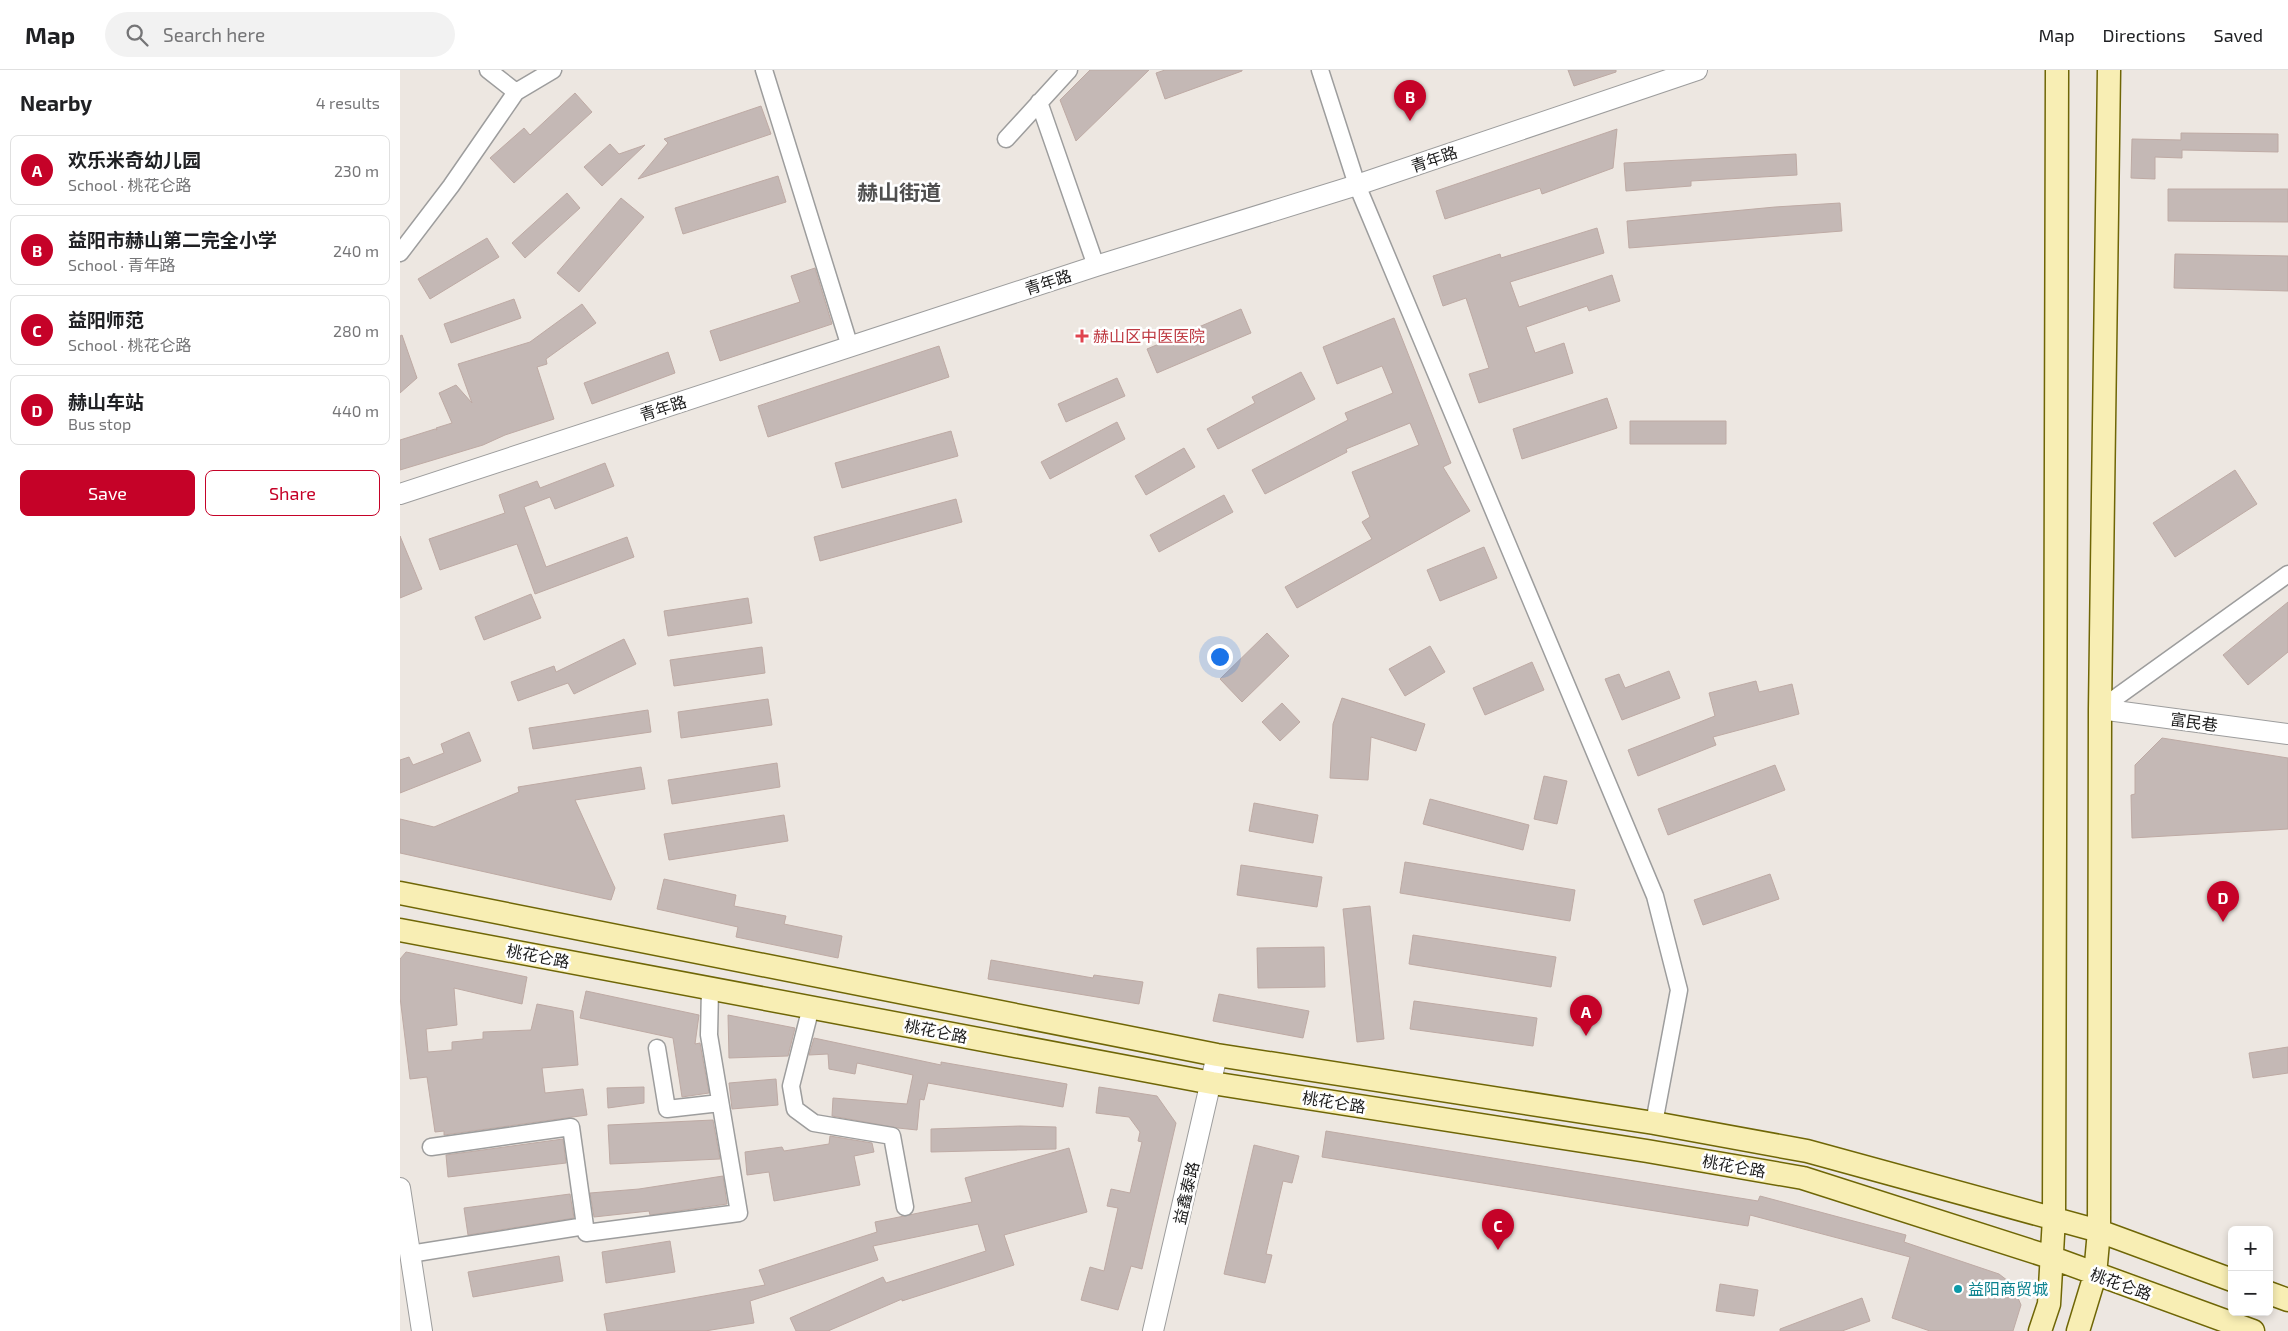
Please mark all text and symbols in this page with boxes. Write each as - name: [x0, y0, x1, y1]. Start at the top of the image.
- search box: [105, 12, 455, 57]
- text: Map: [25, 20, 75, 49]
- icon: search: [123, 21, 151, 49]
- text: Search here: [163, 23, 265, 46]
- text: Map: [2038, 24, 2075, 46]
- text: Directions: [2103, 24, 2186, 46]
- text: Saved: [2214, 24, 2263, 46]
- pin: B: [1394, 80, 1426, 121]
- text: Nearby: [20, 90, 92, 115]
- text: 4 results: [316, 93, 380, 112]
- street label: 青年路: [1408, 142, 1460, 175]
- text: 欢乐米奇幼儿园: [68, 148, 201, 171]
- text: A: [32, 161, 42, 180]
- text: 230 m: [334, 161, 379, 180]
- text: School · 桃花仑路: [68, 175, 192, 194]
- district label: 赫山街道: [857, 179, 941, 204]
- text: 益阳市赫山第二完全小学: [68, 228, 277, 251]
- text: B: [32, 241, 42, 260]
- text: 240 m: [333, 241, 379, 260]
- text: School · 青年路: [68, 255, 176, 274]
- street label: 青年路: [1022, 265, 1074, 298]
- text: 益阳师范: [68, 308, 144, 331]
- text: C: [32, 321, 42, 340]
- text: 280 m: [333, 321, 379, 340]
- place label: 赫山区中医医院: [1093, 326, 1205, 345]
- marker: 赫山区中医医院: [1075, 329, 1089, 343]
- text: School · 桃花仑路: [68, 335, 192, 354]
- text: 赫山车站: [68, 390, 144, 413]
- street label: 青年路: [637, 391, 689, 424]
- text: D: [32, 401, 42, 420]
- text: 440 m: [332, 401, 379, 420]
- text: Bus stop: [68, 414, 131, 433]
- button: Save: [20, 470, 195, 516]
- button: Share: [205, 470, 380, 516]
- your location: [1207, 644, 1233, 670]
- street label: 富民巷: [2169, 709, 2219, 734]
- pin: D: [2207, 881, 2239, 922]
- street label: 桃花仑路: [505, 940, 571, 971]
- pin: A: [1570, 995, 1602, 1036]
- street label: 桃花仑路: [903, 1015, 969, 1046]
- street label: 桃花仑路: [1301, 1087, 1367, 1116]
- street label: 桃花仑路: [1701, 1151, 1767, 1180]
- street label: 益鑫泰路: [1169, 1160, 1202, 1226]
- pin: C: [1482, 1209, 1514, 1250]
- map controls: [2228, 1226, 2273, 1316]
- button: +: [2228, 1226, 2273, 1271]
- street label: 桃花仑路: [2088, 1264, 2154, 1303]
- button: −: [2228, 1271, 2273, 1316]
- place label: 益阳商贸城: [1968, 1279, 2048, 1298]
- marker: 益阳商贸城: [1952, 1283, 1964, 1295]

